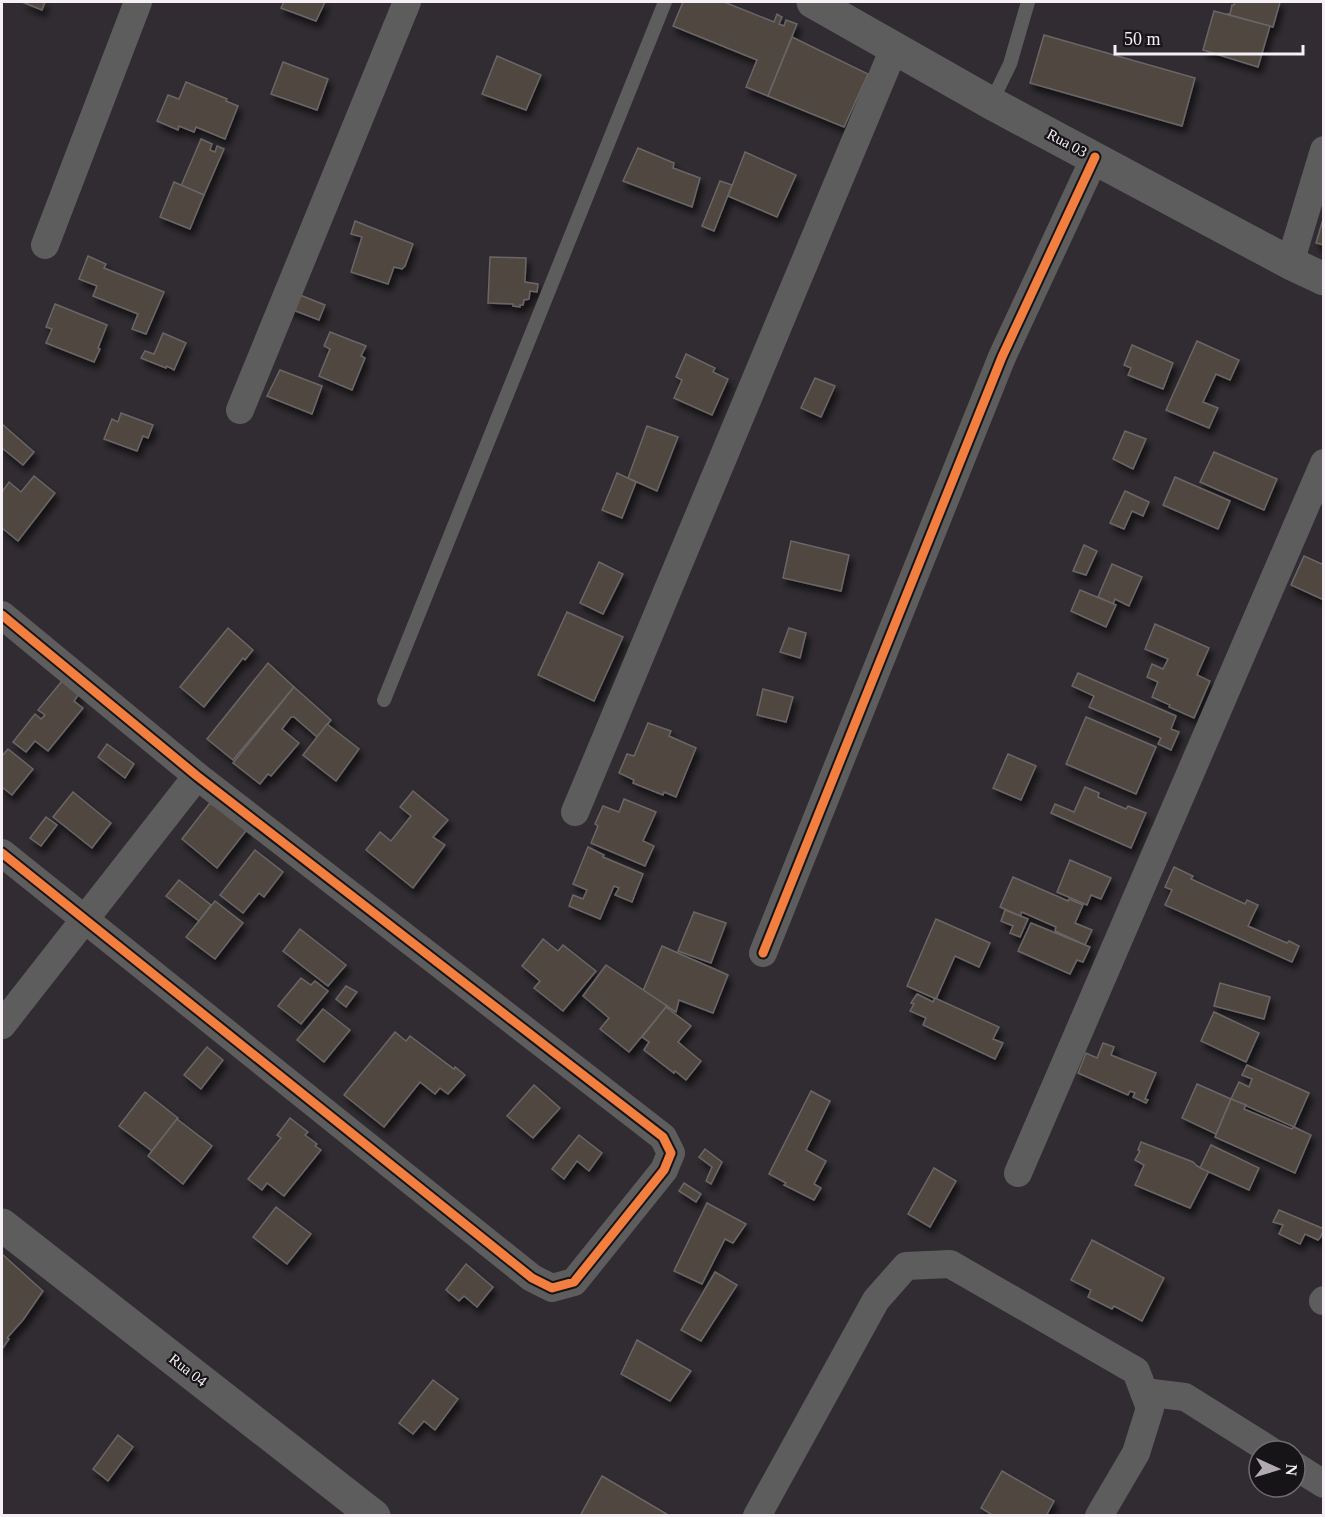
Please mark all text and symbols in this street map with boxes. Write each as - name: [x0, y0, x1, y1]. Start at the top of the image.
- scale bar: [1115, 18, 1302, 56]
- text: 50 m: [1124, 29, 1161, 49]
- street label: Rua 03: [1044, 126, 1090, 160]
- street label: Rua 04: [166, 1350, 210, 1390]
- north arrow: [1247, 1439, 1307, 1499]
- text: N: [1283, 1464, 1300, 1477]

